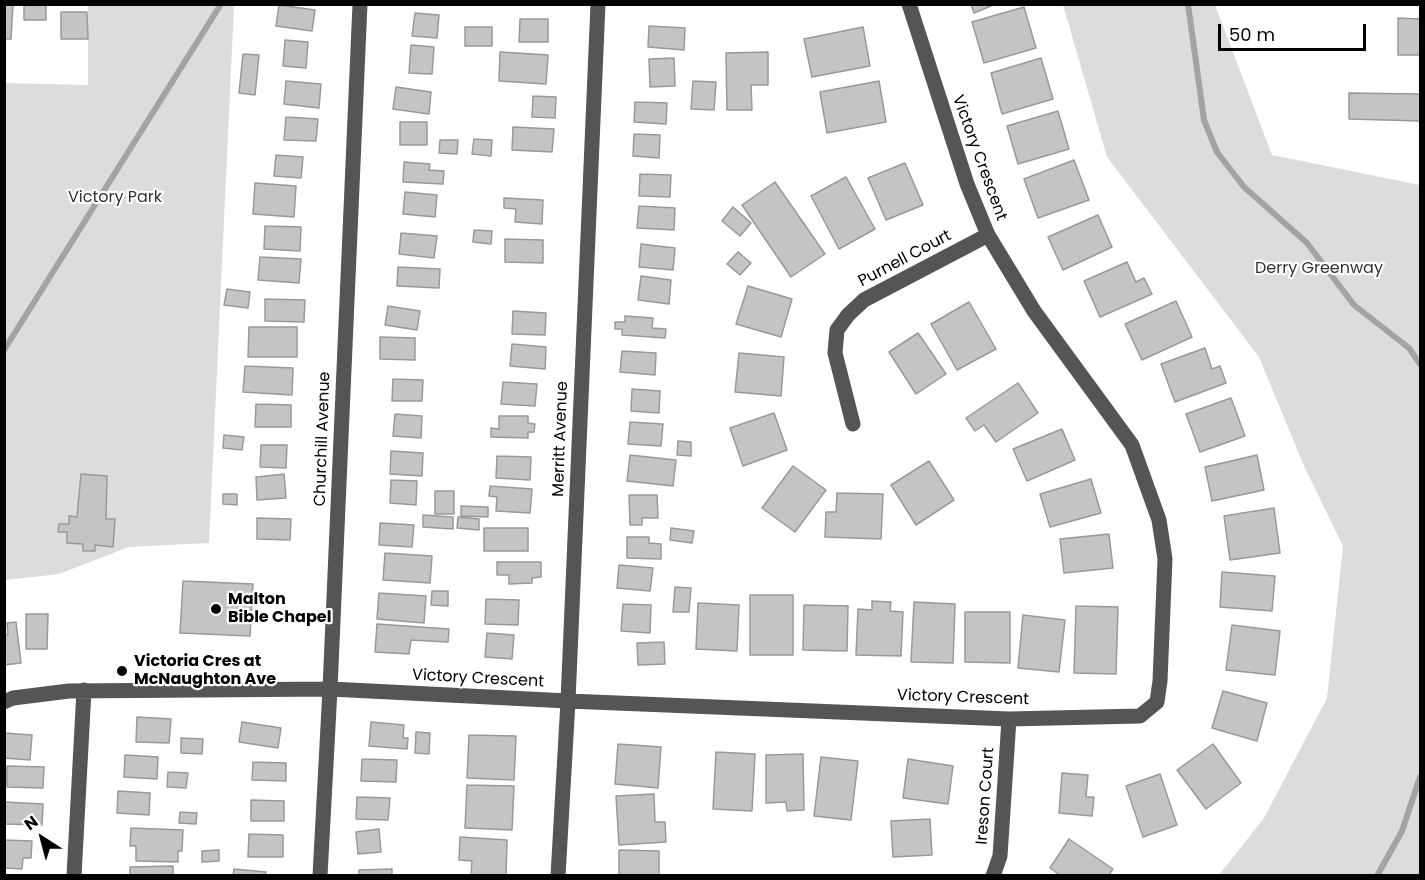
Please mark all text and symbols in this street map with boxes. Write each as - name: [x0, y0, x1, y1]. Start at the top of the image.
- scale bar: [1221, 12, 1370, 50]
- text: 50 m: [1229, 22, 1275, 47]
- street label: Victory Crescent: [947, 93, 1011, 223]
- park label: Victory Park: [68, 188, 162, 208]
- street label: Purnell Court: [855, 226, 955, 292]
- park label: Derry Greenway: [1255, 259, 1383, 279]
- street label: Churchill Avenue: [311, 371, 335, 507]
- street label: Merritt Avenue: [549, 381, 573, 497]
- place label: Malton Bible Chapel: [228, 590, 331, 628]
- marker: Malton Bible Chapel: [209, 602, 223, 616]
- place label: Victoria Cres at McNaughton Ave: [134, 652, 276, 690]
- marker: Victoria Cres at McNaughton Ave: [115, 664, 129, 678]
- street label: Victory Crescent: [412, 666, 544, 692]
- street label: Victory Crescent: [897, 686, 1029, 710]
- street label: Ireson Court: [973, 747, 999, 845]
- north arrow: [12, 808, 72, 868]
- text: N: [19, 810, 43, 836]

